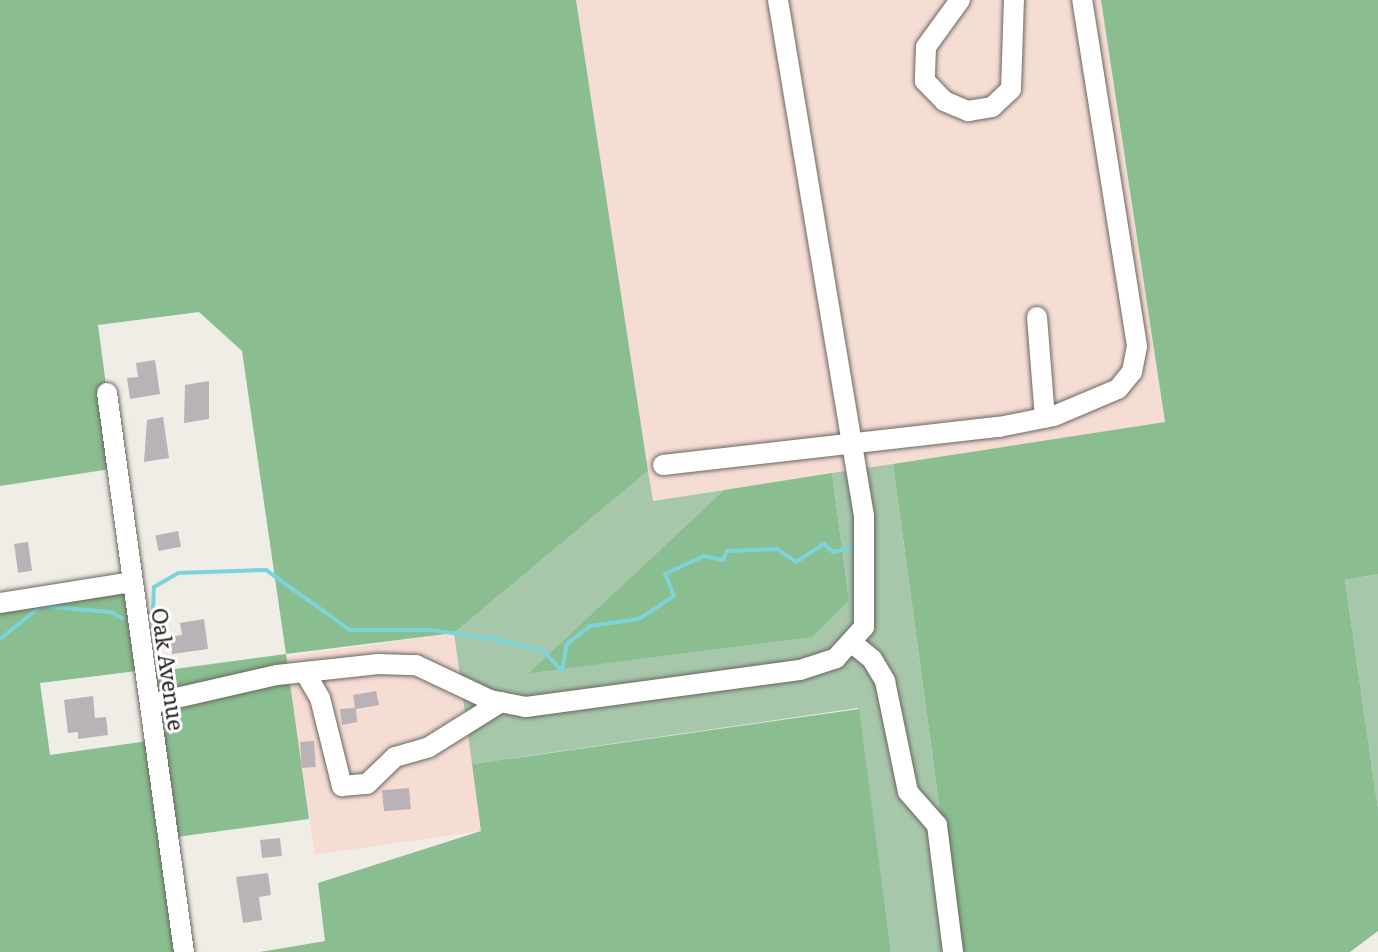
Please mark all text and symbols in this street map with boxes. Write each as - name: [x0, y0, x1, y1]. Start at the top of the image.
- street label: Oak Avenue: [147, 606, 191, 732]

